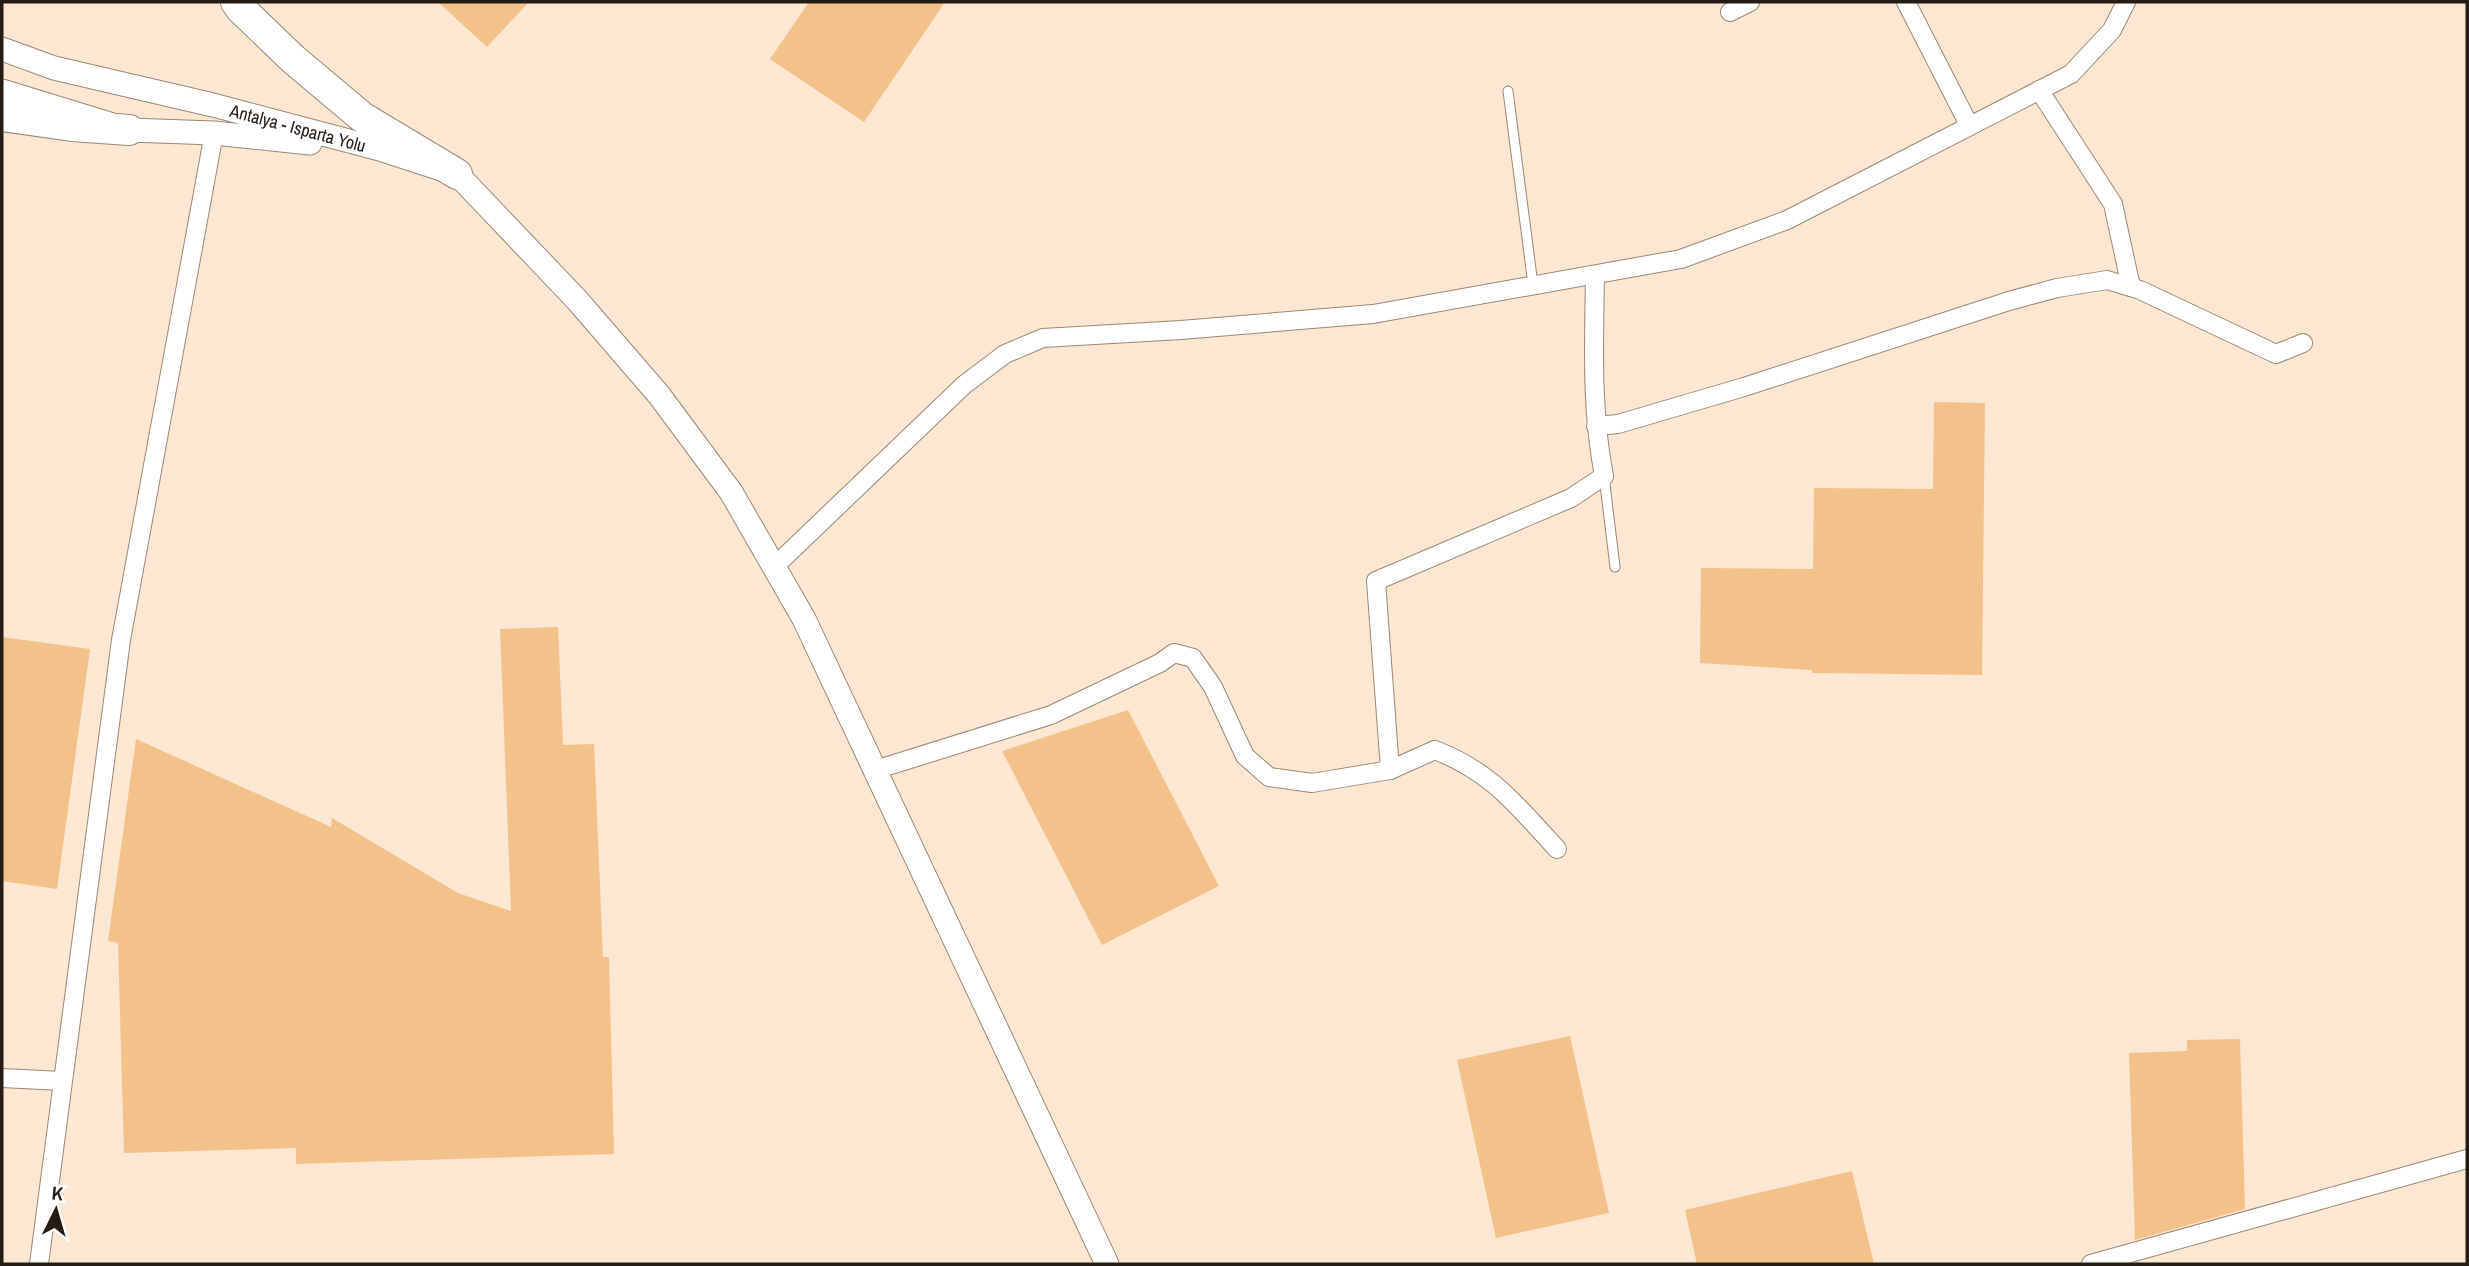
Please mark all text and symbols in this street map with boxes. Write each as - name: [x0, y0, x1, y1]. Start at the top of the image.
- street label: Antalya - Isparta Yolu: [226, 98, 369, 158]
- north arrow: [21, 1175, 91, 1245]
- text: K: [51, 1180, 65, 1207]

